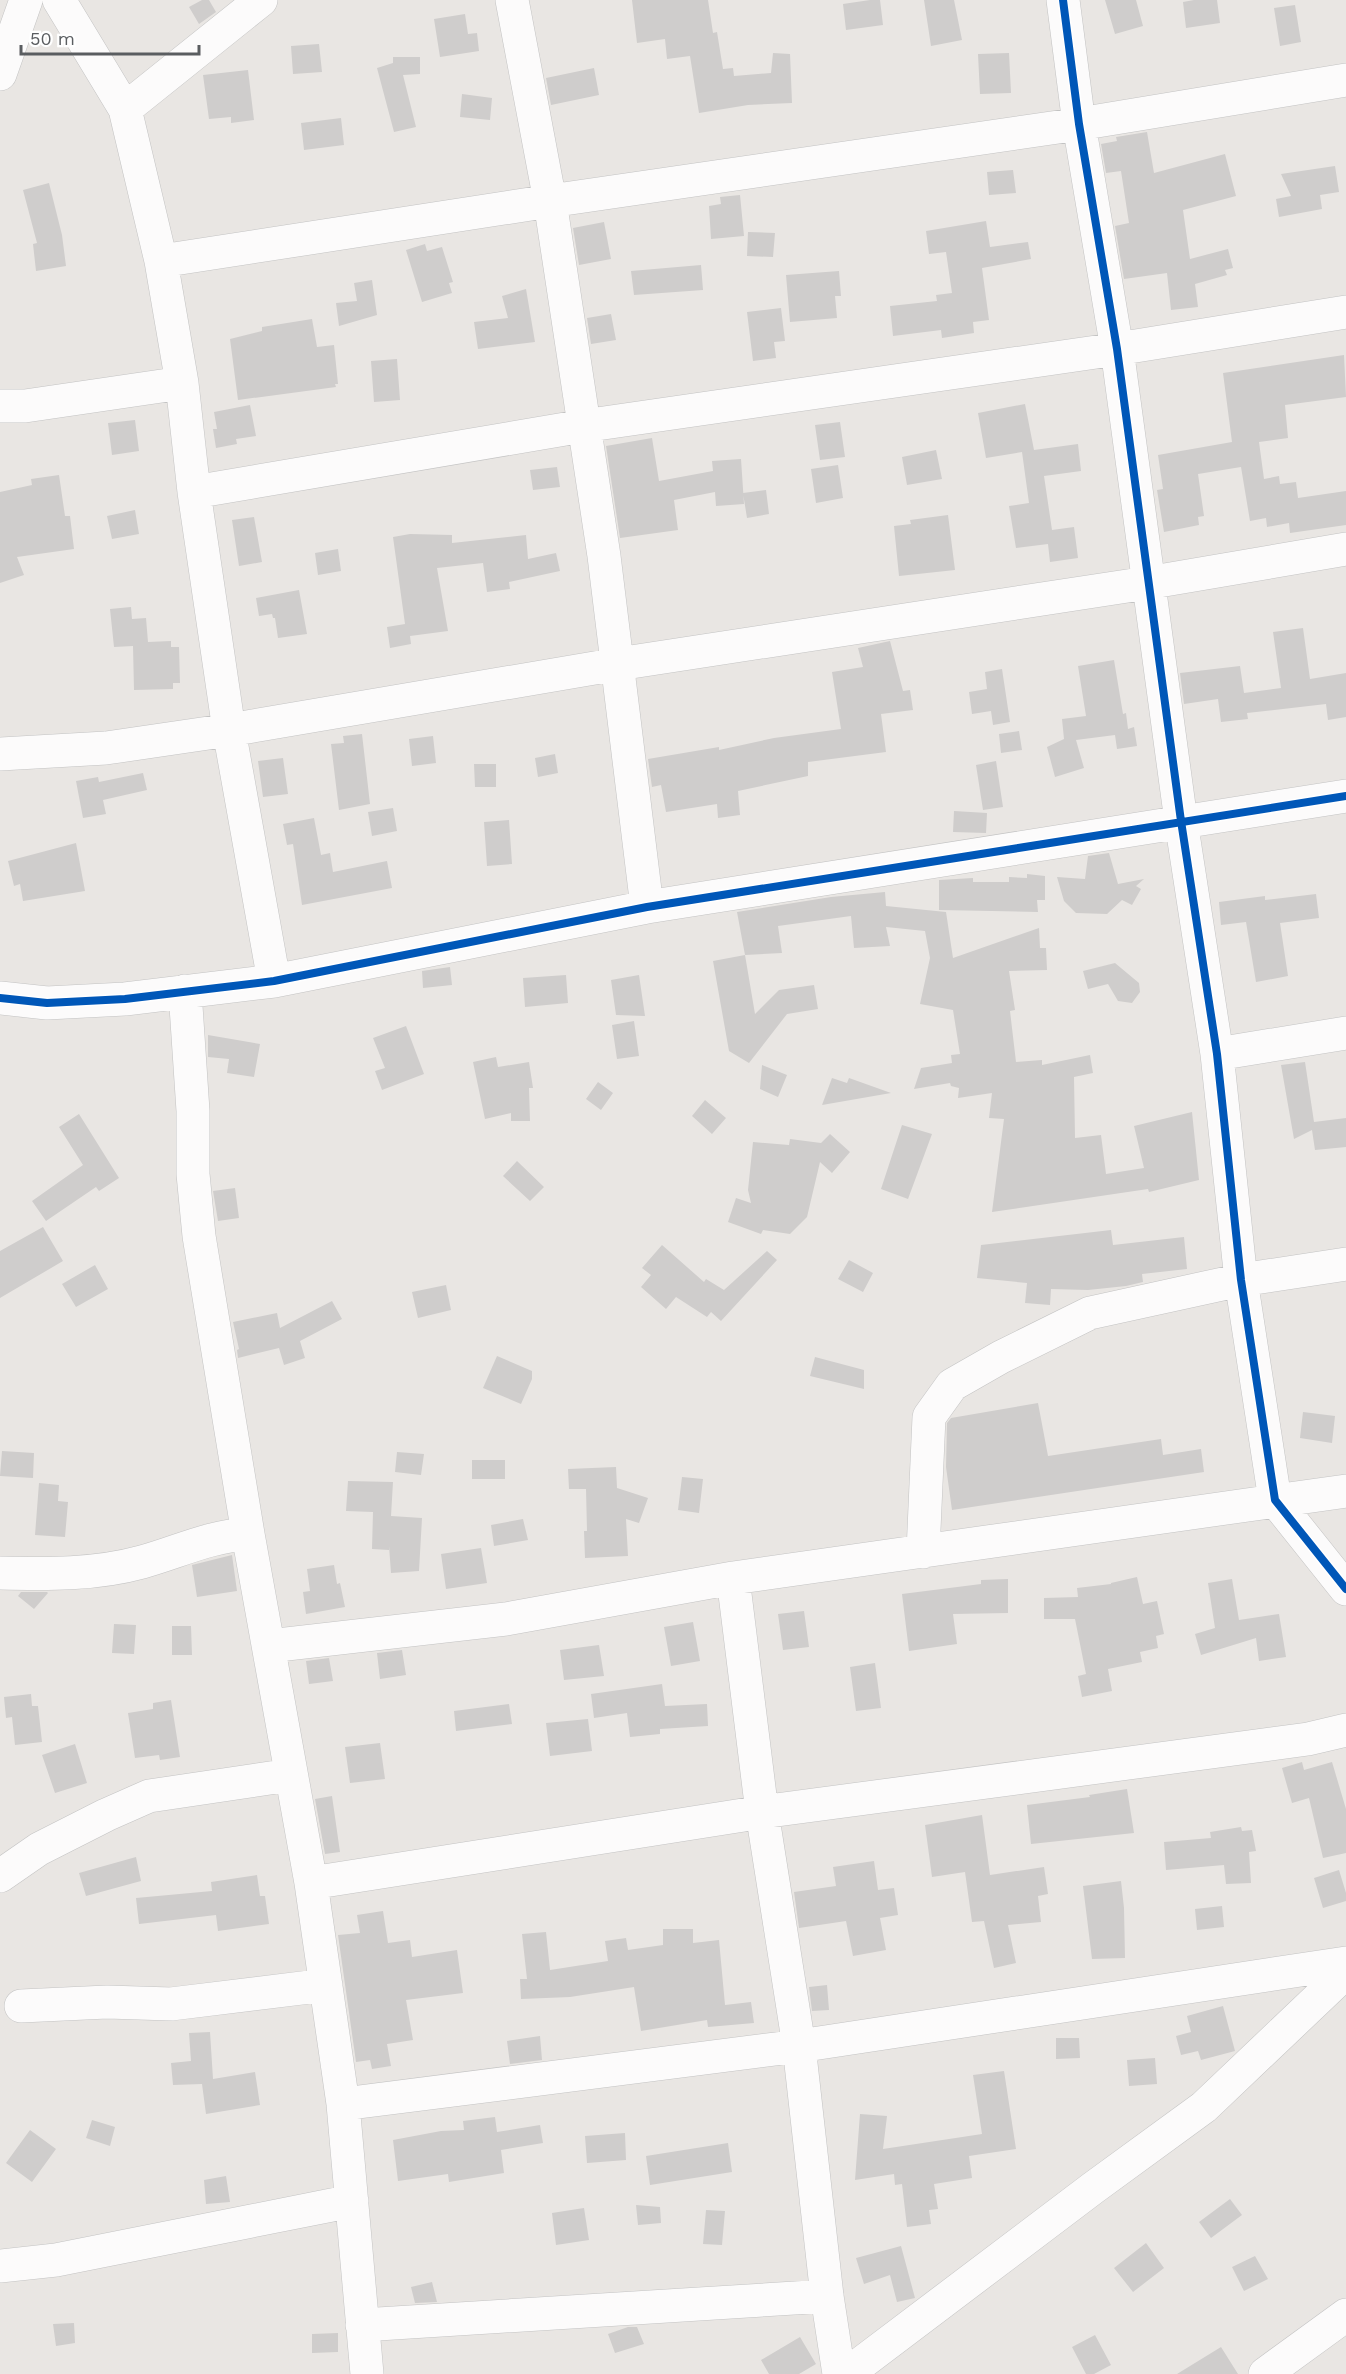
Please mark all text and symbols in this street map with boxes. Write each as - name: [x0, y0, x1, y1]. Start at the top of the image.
- scale bar: [21, 18, 200, 56]
- text: 50 m: [30, 28, 75, 49]

